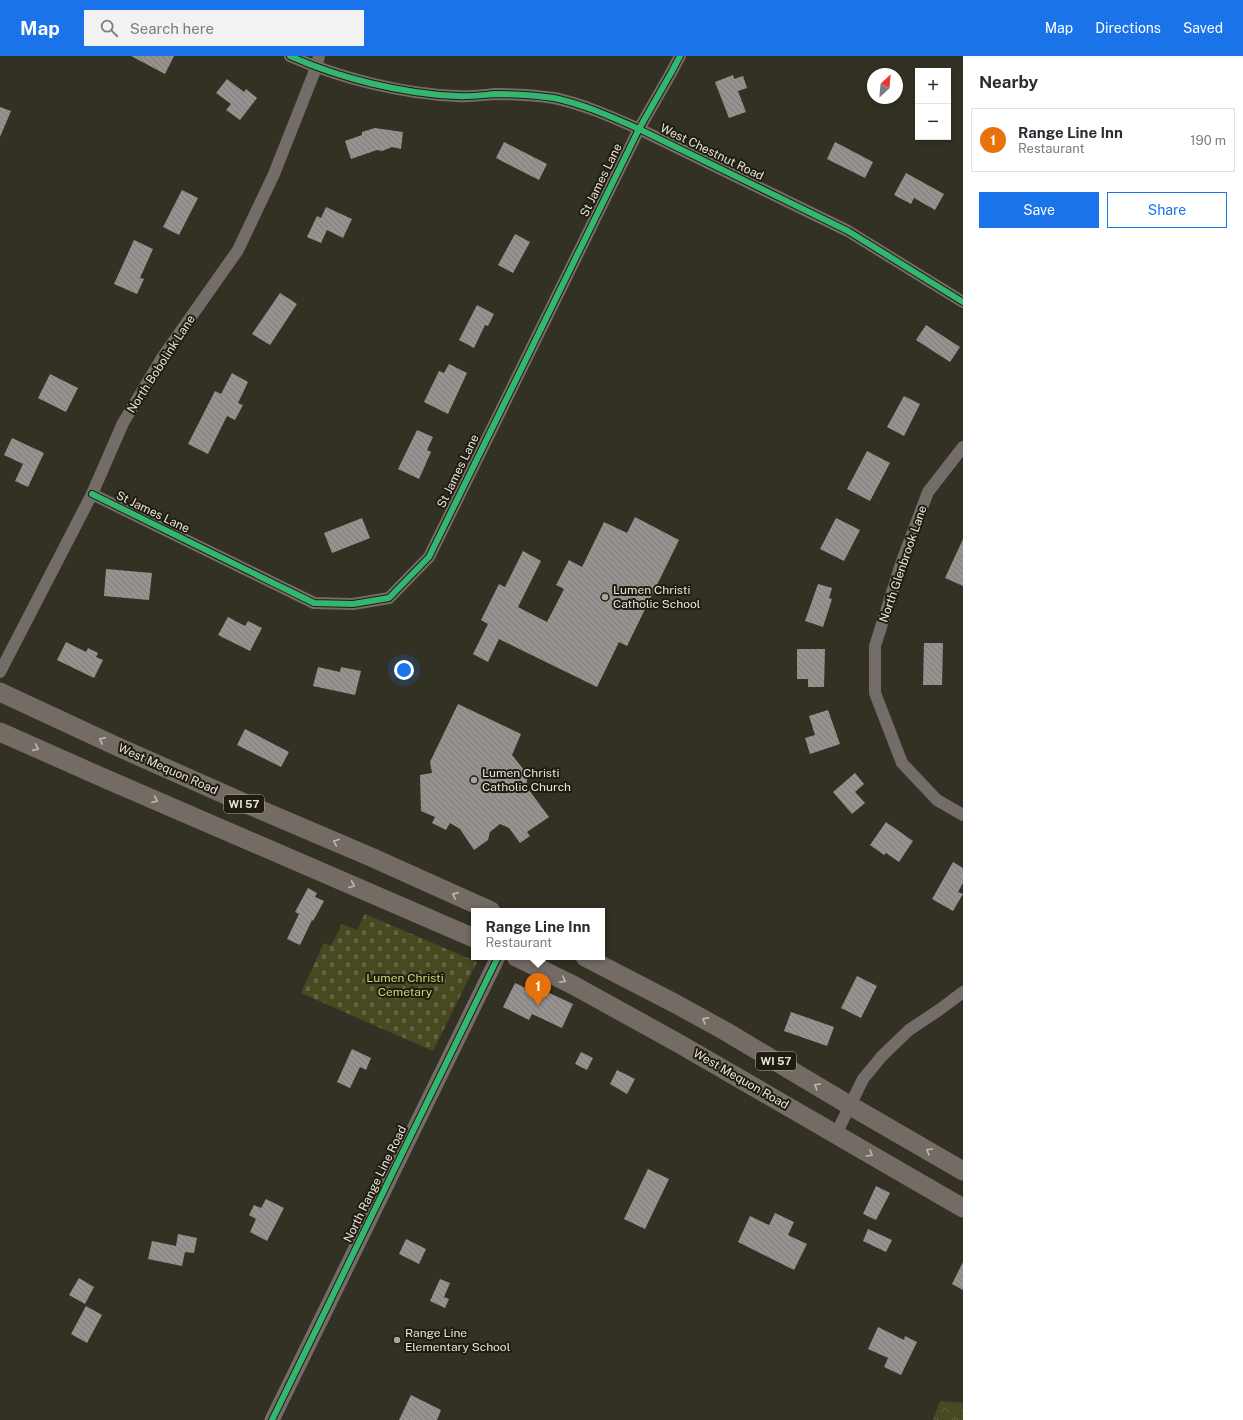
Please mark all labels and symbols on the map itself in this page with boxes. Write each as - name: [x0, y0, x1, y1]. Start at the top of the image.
- north arrow: [867, 68, 903, 104]
- street label: West Chestnut Road: [658, 121, 766, 183]
- street label: St James Lane: [577, 141, 625, 219]
- street label: North Bobolink Lane: [124, 312, 198, 416]
- street label: St James Lane: [434, 432, 482, 510]
- street label: St James Lane: [114, 488, 192, 536]
- street label: North Glenbrook Lane: [876, 504, 930, 624]
- place label: Lumen Christi Catholic School: [613, 583, 701, 611]
- marker: Lumen Christi Catholic School: [600, 592, 610, 602]
- your location: [394, 660, 414, 680]
- one-way arrow: [98, 737, 106, 745]
- street label: West Mequon Road: [116, 741, 220, 797]
- one-way arrow: [31, 743, 39, 751]
- place label: Lumen Christi Catholic Church: [482, 766, 571, 794]
- marker: Lumen Christi Catholic Church: [469, 775, 479, 785]
- road number: WI 57: [224, 795, 264, 813]
- one-way arrow: [151, 796, 158, 804]
- one-way arrow: [333, 839, 340, 847]
- one-way arrow: [349, 881, 356, 889]
- one-way arrow: [452, 892, 459, 900]
- park label: Lumen Christi Cemetary: [366, 971, 444, 999]
- pin: 1: [525, 973, 551, 1006]
- one-way arrow: [559, 976, 566, 983]
- one-way arrow: [702, 1017, 709, 1024]
- street label: West Mequon Road: [691, 1046, 791, 1112]
- road number: WI 57: [756, 1052, 796, 1070]
- one-way arrow: [814, 1083, 821, 1090]
- street label: North Range Line Road: [341, 1123, 409, 1245]
- one-way arrow: [866, 1149, 873, 1156]
- one-way arrow: [926, 1149, 933, 1156]
- place label: Range Line Elementary School: [405, 1326, 511, 1354]
- marker: Range Line Elementary School: [392, 1335, 402, 1345]

